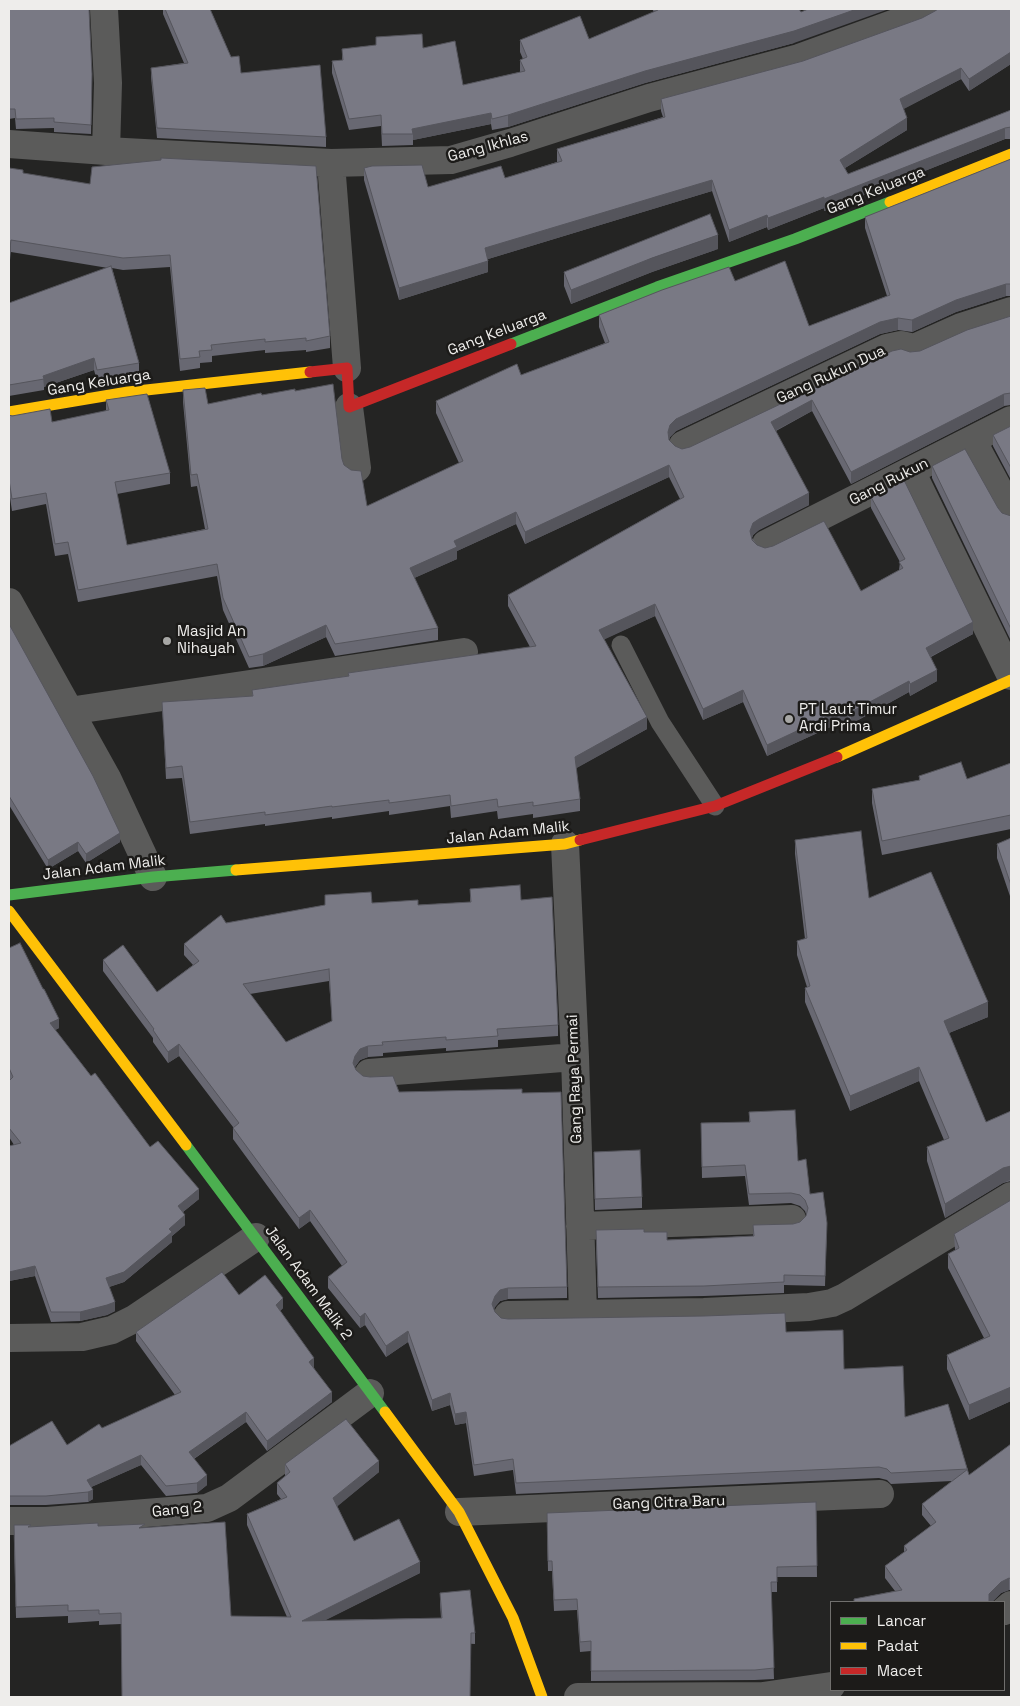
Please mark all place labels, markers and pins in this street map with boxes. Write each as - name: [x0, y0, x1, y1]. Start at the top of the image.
- place label: Masjid An Nihayah: [177, 623, 246, 658]
- marker: Masjid An Nihayah: [161, 635, 173, 647]
- place label: PT Laut Timur Ardi Prima: [799, 701, 897, 736]
- marker: PT Laut Timur Ardi Prima: [783, 713, 795, 725]

